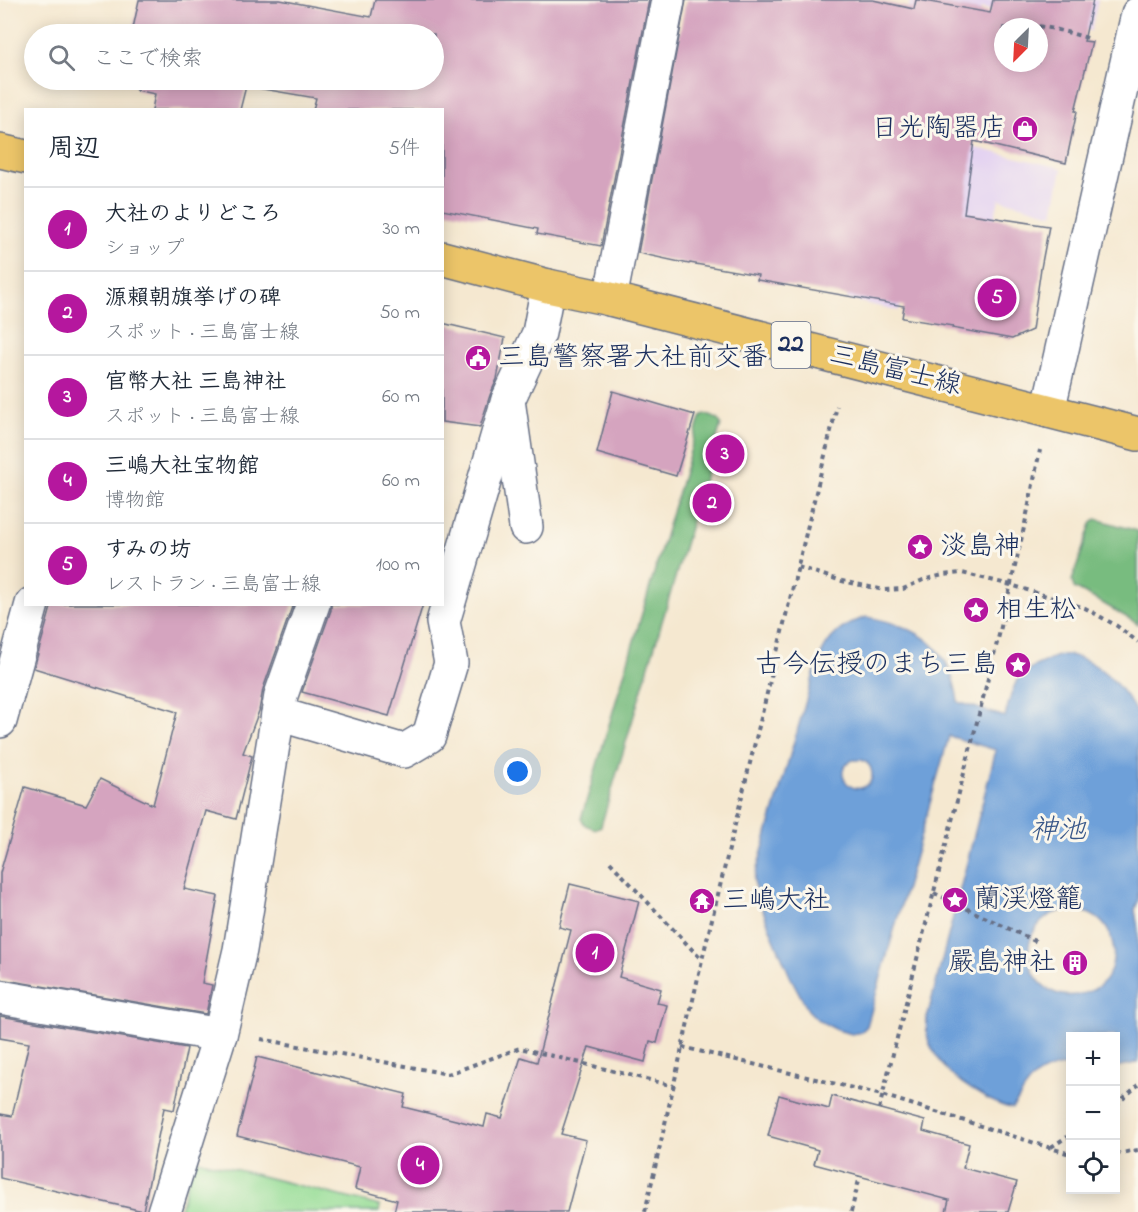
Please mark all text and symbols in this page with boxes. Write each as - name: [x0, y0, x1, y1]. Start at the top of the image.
- north arrow: [994, 18, 1048, 72]
- search box: [24, 24, 444, 90]
- icon: search: [45, 41, 78, 74]
- text: ここで検索: [93, 44, 203, 76]
- place label: 日光陶器店: [871, 110, 1006, 149]
- shop icon: 日光陶器店: [1010, 114, 1040, 144]
- text: 周辺: [48, 131, 100, 169]
- text: 5件: [389, 135, 420, 164]
- text: 大社のよりどころ: [105, 199, 281, 231]
- text: 1: [64, 215, 71, 244]
- text: 30 m: [383, 215, 420, 244]
- text: ショップ: [105, 235, 184, 264]
- pin: 5: [978, 276, 1016, 320]
- text: 源賴朝旗挙げの碑: [105, 283, 281, 315]
- text: 2: [63, 299, 72, 328]
- text: 50 m: [379, 299, 420, 328]
- text: スポット · 三島富士線: [105, 319, 299, 348]
- road number: 22: [772, 322, 810, 368]
- street label: 三島富士線: [825, 336, 965, 406]
- place label: 三島警察署大社前交番: [498, 339, 768, 378]
- public building icon: 三島警察署大社前交番: [463, 343, 493, 373]
- text: 官幣大社 三島神社: [105, 367, 287, 399]
- text: 3: [63, 383, 72, 412]
- text: 60 m: [382, 383, 420, 412]
- text: スポット · 三島富士線: [105, 403, 299, 432]
- pin: 3: [706, 432, 744, 476]
- text: 三嶋大社宝物館: [105, 451, 259, 483]
- text: 4: [63, 467, 72, 496]
- text: 60 m: [382, 467, 420, 496]
- pin: 2: [692, 480, 732, 526]
- text: 博物館: [105, 487, 165, 516]
- place label: 淡島神: [940, 528, 1021, 567]
- place icon: 淡島神: [905, 532, 935, 562]
- text: すみの坊: [105, 535, 191, 567]
- text: 5: [62, 551, 73, 580]
- text: 100 m: [376, 551, 420, 580]
- text: レストラン · 三島富士線: [105, 571, 321, 600]
- place label: 相生松: [996, 591, 1077, 630]
- place icon: 相生松: [961, 595, 991, 625]
- place label: 古今伝授のまち三島: [755, 646, 998, 685]
- place icon: 古今伝授のまち三島: [1003, 650, 1033, 680]
- your location: [503, 757, 532, 786]
- water label: 神池: [1030, 811, 1087, 852]
- place label: 蘭渓燈籠: [974, 881, 1082, 920]
- place label: 三嶋大社: [722, 882, 830, 921]
- place icon: 蘭渓燈籠: [940, 885, 970, 915]
- temple icon: 三嶋大社: [687, 886, 717, 916]
- pin: 1: [576, 930, 614, 976]
- place label: 嚴島神社: [948, 944, 1056, 983]
- building icon: 嚴島神社: [1060, 948, 1090, 978]
- map controls: [1066, 1032, 1120, 1194]
- button: +: [1066, 1032, 1120, 1086]
- button: −: [1066, 1086, 1120, 1140]
- button: locate: [1066, 1140, 1120, 1194]
- pin: 4: [400, 1142, 440, 1188]

